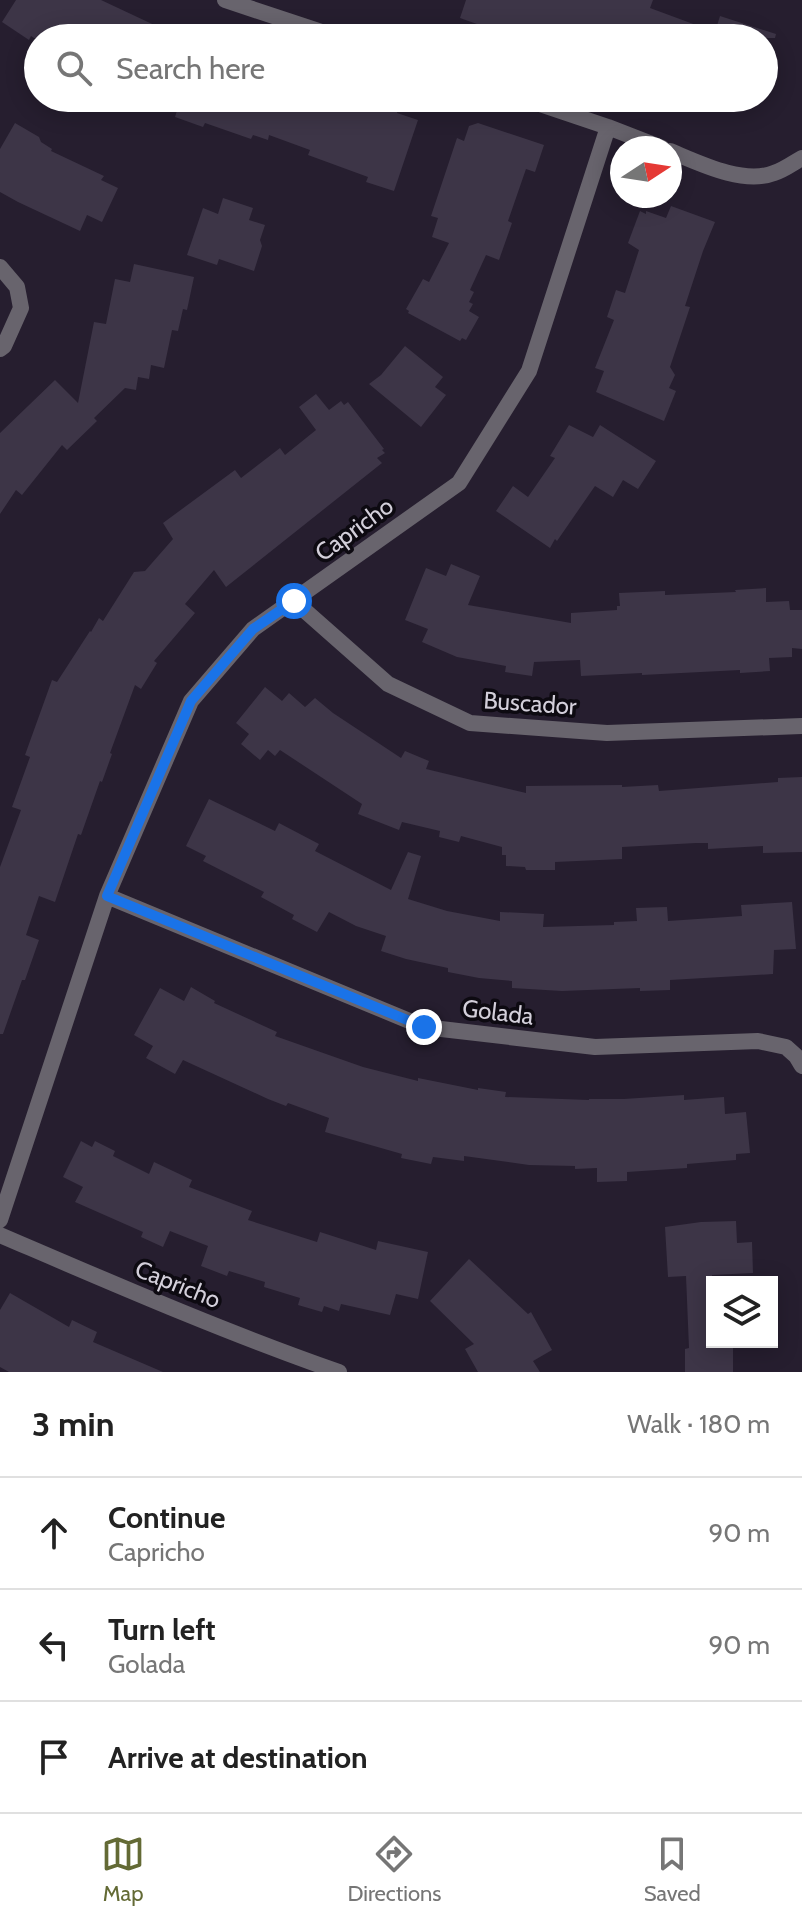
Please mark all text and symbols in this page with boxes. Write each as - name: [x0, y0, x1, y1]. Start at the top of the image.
- search box: [24, 24, 778, 112]
- icon: search: [52, 46, 96, 90]
- text: Search here: [116, 50, 265, 87]
- north arrow: [610, 136, 682, 208]
- street label: Capricho: [309, 491, 399, 567]
- route start: [276, 583, 312, 619]
- street label: Buscador: [482, 685, 578, 721]
- street label: Golada: [461, 993, 536, 1031]
- route end: [406, 1009, 442, 1045]
- street label: Capricho: [131, 1254, 225, 1314]
- map controls: [706, 1276, 778, 1348]
- button: layers: [706, 1276, 778, 1348]
- text: 3 min: [32, 1403, 114, 1445]
- text: Walk · 180 m: [627, 1408, 770, 1440]
- text: Continue: [108, 1499, 225, 1536]
- icon: ahead: [32, 1511, 76, 1555]
- text: 90 m: [708, 1517, 770, 1549]
- text: Capricho: [108, 1536, 205, 1568]
- text: Turn left: [108, 1611, 216, 1648]
- icon: left: [32, 1623, 76, 1667]
- text: 90 m: [708, 1629, 770, 1661]
- text: Golada: [108, 1648, 185, 1680]
- icon: arrive: [32, 1735, 76, 1779]
- text: Arrive at destination: [108, 1739, 368, 1776]
- tab: Map: [101, 1832, 145, 1907]
- tab: Directions: [347, 1832, 441, 1907]
- tab: Saved: [644, 1832, 701, 1907]

